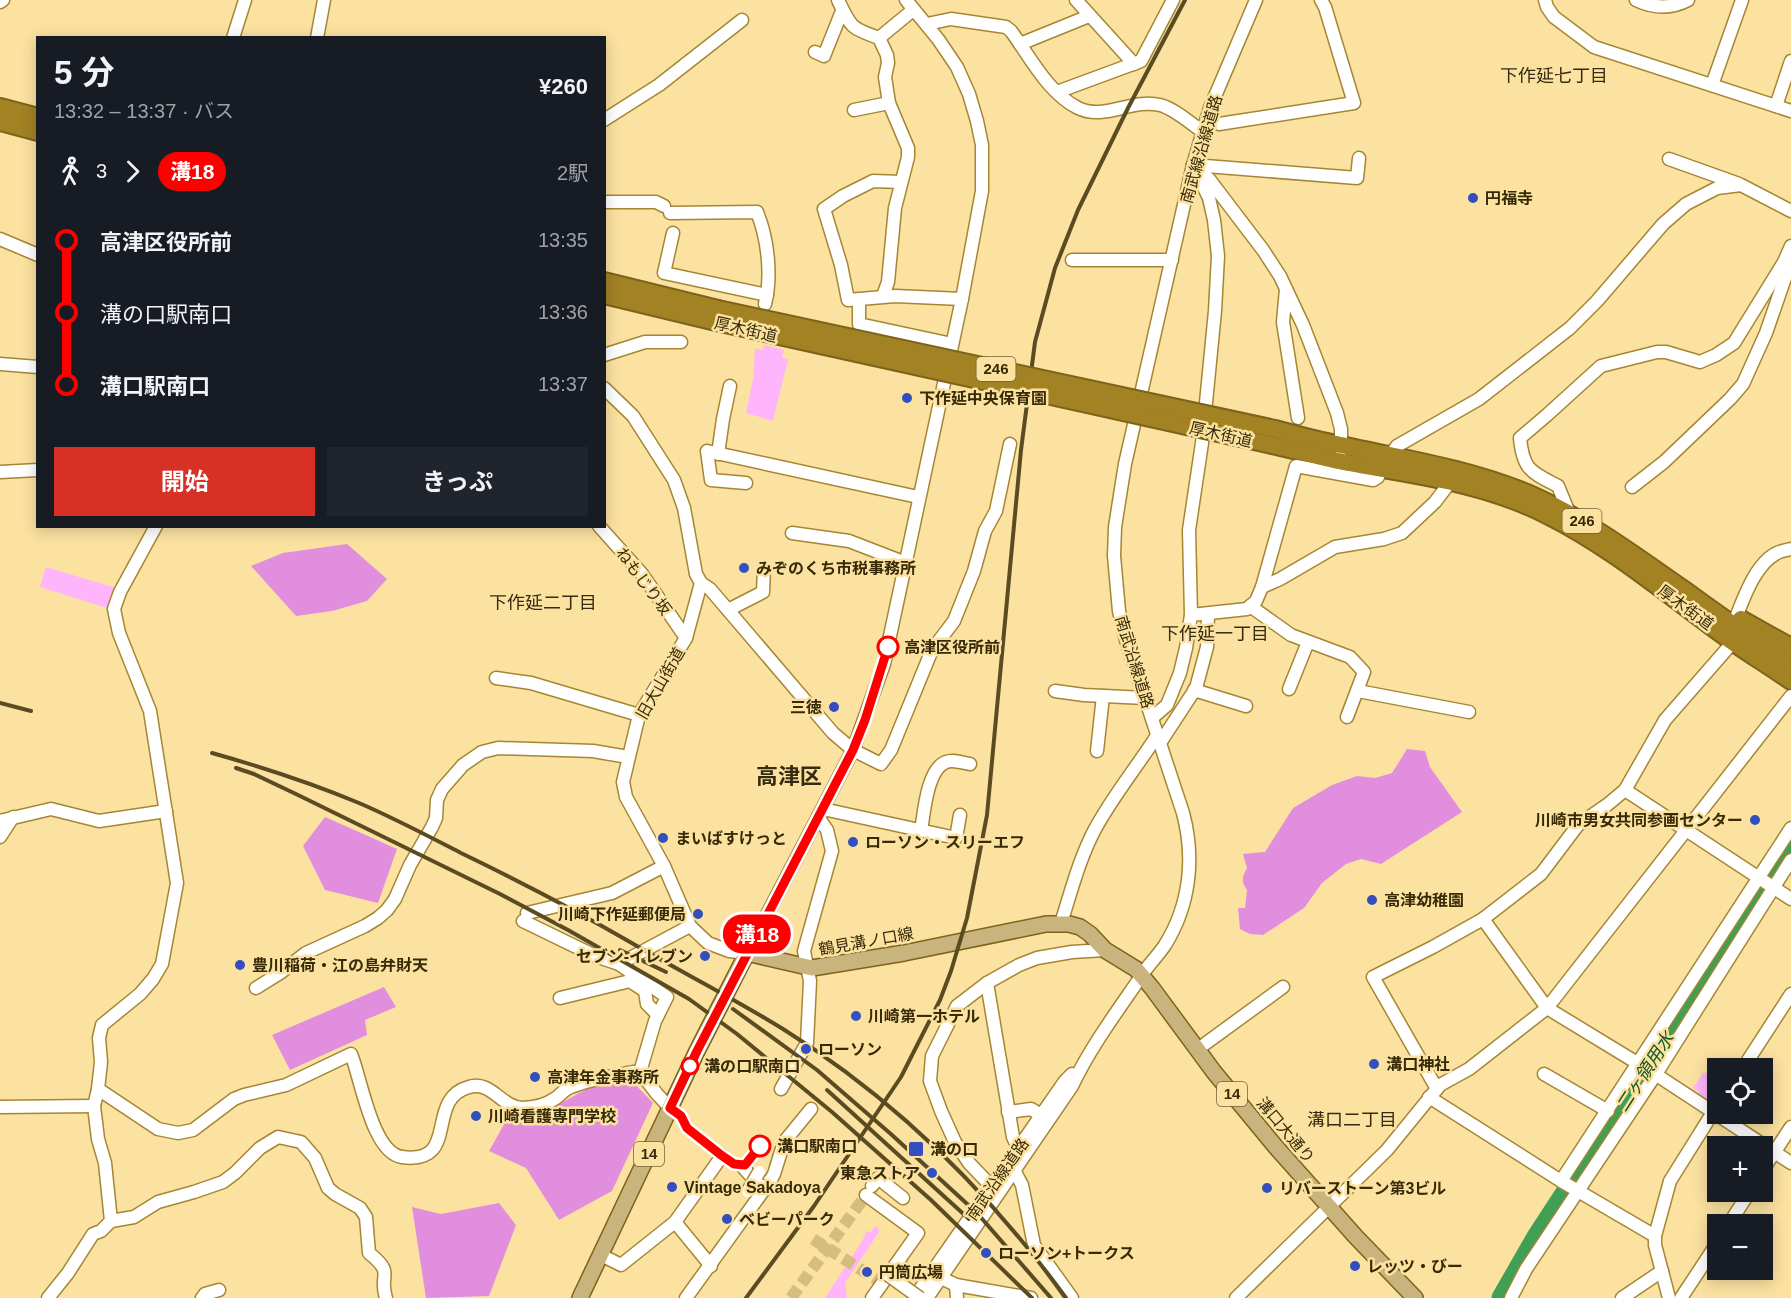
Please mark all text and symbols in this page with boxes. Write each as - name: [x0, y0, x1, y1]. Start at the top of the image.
- text: 5 分: [54, 54, 115, 91]
- district label: 下作延七丁目: [1500, 66, 1608, 86]
- text: ¥260: [539, 74, 588, 99]
- street label: 南武線沿線道路: [1178, 93, 1225, 205]
- text: 13:32 – 13:37 · バス: [54, 100, 234, 122]
- icon: walk: [54, 155, 87, 188]
- icon: forward: [116, 155, 149, 188]
- text: 3: [96, 160, 107, 182]
- text: 溝18: [170, 160, 214, 183]
- text: 2駅: [557, 162, 588, 184]
- place label: 円福寺: [1485, 190, 1533, 207]
- marker: 円福寺: [1466, 191, 1480, 205]
- text: 13:35: [538, 229, 588, 251]
- text: 高津区役所前: [100, 230, 232, 255]
- text: 13:36: [538, 301, 588, 323]
- text: 溝の口駅南口: [100, 302, 232, 327]
- street label: 厚木街道: [713, 314, 779, 345]
- road number: 246: [976, 357, 1016, 381]
- text: 13:37: [538, 373, 588, 395]
- text: 溝口駅南口: [100, 374, 210, 399]
- place label: 下作延中央保育園: [919, 390, 1047, 407]
- marker: 下作延中央保育園: [900, 391, 914, 405]
- street label: 厚木街道: [1188, 419, 1254, 450]
- button: 開始: [54, 447, 315, 516]
- button: きっぷ: [327, 447, 588, 516]
- road number: 246: [1562, 509, 1602, 533]
- street label: ねもじり坂: [613, 544, 674, 618]
- place label: みぞのくち市税事務所: [756, 560, 916, 577]
- marker: みぞのくち市税事務所: [737, 561, 751, 575]
- street label: 厚木街道: [1655, 582, 1717, 633]
- district label: 下作延二丁目: [489, 593, 597, 613]
- street label: 南武沿線道路: [1112, 614, 1157, 711]
- district label: 下作延一丁目: [1161, 624, 1269, 644]
- marker: 高津区役所前: [877, 636, 899, 658]
- place label: 高津区役所前: [904, 639, 1000, 656]
- street label: 旧大山街道: [633, 644, 688, 722]
- place label: 三徳: [790, 699, 822, 716]
- marker: 三徳: [827, 700, 841, 714]
- district label: 高津区: [756, 764, 822, 789]
- place label: 川崎市男女共同参画センター: [1535, 812, 1743, 829]
- marker: 川崎市男女共同参画センター: [1748, 813, 1762, 827]
- place label: まいばすけっと: [675, 830, 787, 847]
- marker: まいばすけっと: [656, 831, 670, 845]
- place label: ローソン・スリーエフ: [865, 834, 1025, 851]
- marker: ローソン・スリーエフ: [846, 835, 860, 849]
- place label: 高津幼稚園: [1384, 892, 1464, 909]
- marker: 高津幼稚園: [1365, 893, 1379, 907]
- place label: 川崎下作延郵便局: [558, 906, 686, 923]
- marker: 川崎下作延郵便局: [691, 907, 705, 921]
- line badge: 溝18: [722, 914, 792, 954]
- text: 溝18: [735, 923, 779, 946]
- street label: 鶴見溝ノ口線: [817, 925, 915, 958]
- place label: セブン-イレブン: [576, 948, 693, 965]
- marker: セブン-イレブン: [698, 949, 712, 963]
- place label: 豊川稲荷・江の島弁財天: [252, 957, 428, 974]
- marker: 豊川稲荷・江の島弁財天: [233, 958, 247, 972]
- place label: 川崎第一ホテル: [868, 1008, 980, 1025]
- marker: 川崎第一ホテル: [849, 1009, 863, 1023]
- water label: 二ヶ領用水: [1612, 1027, 1679, 1115]
- place label: ローソン: [818, 1041, 882, 1058]
- marker: ローソン: [799, 1042, 813, 1056]
- place label: 溝口神社: [1386, 1055, 1450, 1073]
- marker: 溝の口駅南口: [681, 1057, 699, 1075]
- marker: 溝口神社: [1367, 1057, 1381, 1071]
- place label: 溝の口駅南口: [704, 1058, 800, 1075]
- map controls: [1707, 1058, 1773, 1280]
- button: locate: [1707, 1058, 1773, 1124]
- place label: 高津年金事務所: [547, 1069, 659, 1086]
- marker: 高津年金事務所: [528, 1070, 542, 1084]
- road number: 14: [1217, 1082, 1247, 1106]
- street label: 溝口大通り: [1253, 1094, 1318, 1166]
- place label: 川崎看護専門学校: [488, 1108, 616, 1125]
- marker: 川崎看護専門学校: [469, 1109, 483, 1123]
- district label: 溝口二丁目: [1307, 1110, 1397, 1130]
- marker: 溝口駅南口: [749, 1135, 771, 1157]
- street label: 南武沿線道路: [963, 1135, 1032, 1223]
- button: +: [1707, 1136, 1773, 1202]
- place label: 溝口駅南口: [777, 1138, 857, 1155]
- marker: 溝の口: [907, 1140, 925, 1158]
- place label: 溝の口: [930, 1141, 978, 1158]
- road number: 14: [634, 1142, 664, 1166]
- place label: 東急ストア: [840, 1165, 920, 1182]
- marker: 東急ストア: [925, 1166, 939, 1180]
- place label: Vintage Sakadoya: [684, 1179, 821, 1196]
- marker: Vintage Sakadoya: [665, 1180, 679, 1194]
- place label: リバーストーン第3ビル: [1279, 1180, 1446, 1197]
- marker: リバーストーン第3ビル: [1260, 1181, 1274, 1195]
- place label: ベビーパーク: [739, 1211, 835, 1228]
- marker: ベビーパーク: [720, 1212, 734, 1226]
- button: −: [1707, 1214, 1773, 1280]
- place label: ローソン+トークス: [998, 1245, 1135, 1262]
- marker: ローソン+トークス: [979, 1246, 993, 1260]
- place label: レッツ・びー: [1367, 1258, 1463, 1275]
- marker: レッツ・びー: [1348, 1259, 1362, 1273]
- place label: 円筒広場: [879, 1264, 943, 1281]
- marker: 円筒広場: [860, 1265, 874, 1279]

